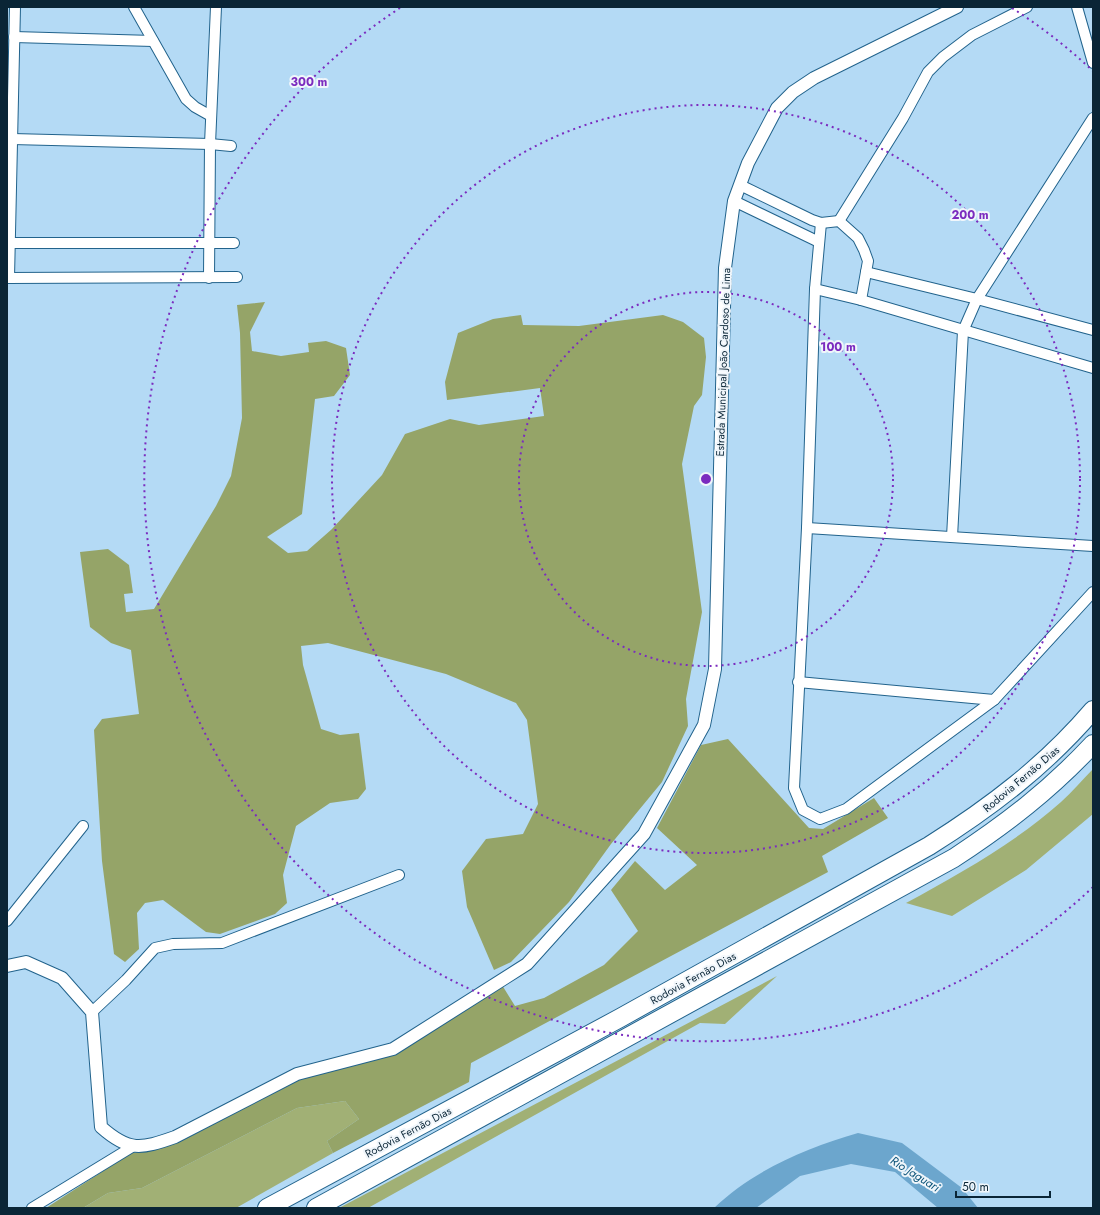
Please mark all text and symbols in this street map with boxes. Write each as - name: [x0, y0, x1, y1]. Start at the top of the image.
- text: 300 m: [291, 73, 328, 91]
- text: 200 m: [951, 206, 989, 224]
- street label: Estrada Municipal João Cardoso de Lima: [712, 267, 734, 457]
- text: 100 m: [820, 338, 856, 356]
- centre of rings: [699, 472, 713, 486]
- street label: Rodovia Fernão Dias: [979, 742, 1063, 816]
- street label: Rodovia Fernão Dias: [647, 948, 739, 1008]
- street label: Rodovia Fernão Dias: [362, 1102, 454, 1162]
- water label: Rio Jaguari: [887, 1152, 944, 1197]
- scale bar: [956, 1173, 1050, 1199]
- text: 50 m: [962, 1178, 989, 1196]

